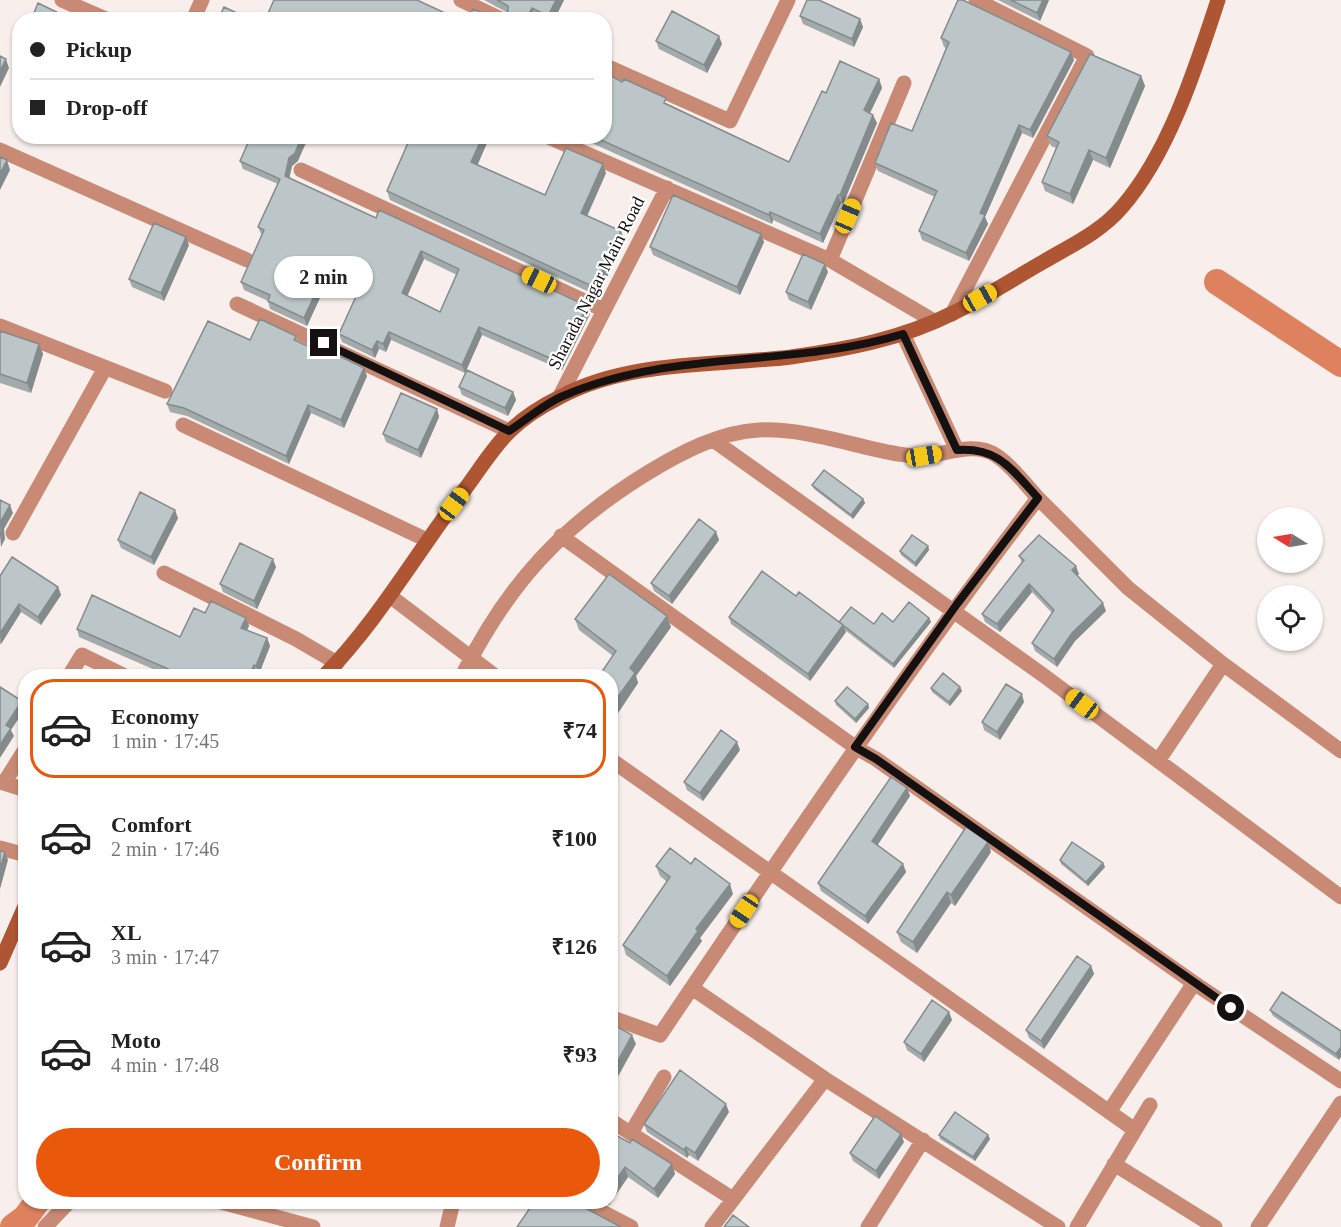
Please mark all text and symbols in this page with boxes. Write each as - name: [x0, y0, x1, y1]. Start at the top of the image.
- text: Pickup: [66, 37, 132, 62]
- text: Drop-off: [66, 95, 147, 120]
- street label: Sharada Nagar Main Road: [544, 193, 648, 373]
- car: [833, 196, 863, 236]
- callout: 2 min: [274, 256, 374, 298]
- car: [519, 264, 559, 296]
- text: 2 min: [299, 266, 348, 288]
- car: [960, 281, 1000, 315]
- route end: [310, 329, 337, 356]
- car: [905, 444, 943, 468]
- car: [436, 484, 472, 524]
- north arrow: [1257, 507, 1323, 573]
- map controls: [1257, 507, 1323, 651]
- button: locate: [1257, 585, 1323, 651]
- car: [1062, 686, 1102, 722]
- icon: car: [39, 702, 93, 756]
- text: Economy: [111, 704, 199, 729]
- text: ₹74: [562, 718, 597, 743]
- text: 1 min · 17:45: [111, 730, 219, 752]
- icon: car: [39, 810, 93, 864]
- text: Comfort: [111, 812, 192, 837]
- text: ₹100: [551, 826, 597, 851]
- text: 2 min · 17:46: [111, 838, 219, 860]
- car: [726, 891, 762, 931]
- icon: car: [39, 918, 93, 972]
- text: XL: [111, 920, 142, 945]
- text: ₹126: [551, 934, 597, 959]
- text: 3 min · 17:47: [111, 946, 219, 968]
- route start: [1217, 994, 1244, 1021]
- icon: car: [39, 1026, 93, 1080]
- text: Moto: [111, 1028, 161, 1053]
- text: ₹93: [562, 1042, 597, 1067]
- text: 4 min · 17:48: [111, 1054, 219, 1076]
- button: Confirm: [36, 1128, 600, 1197]

